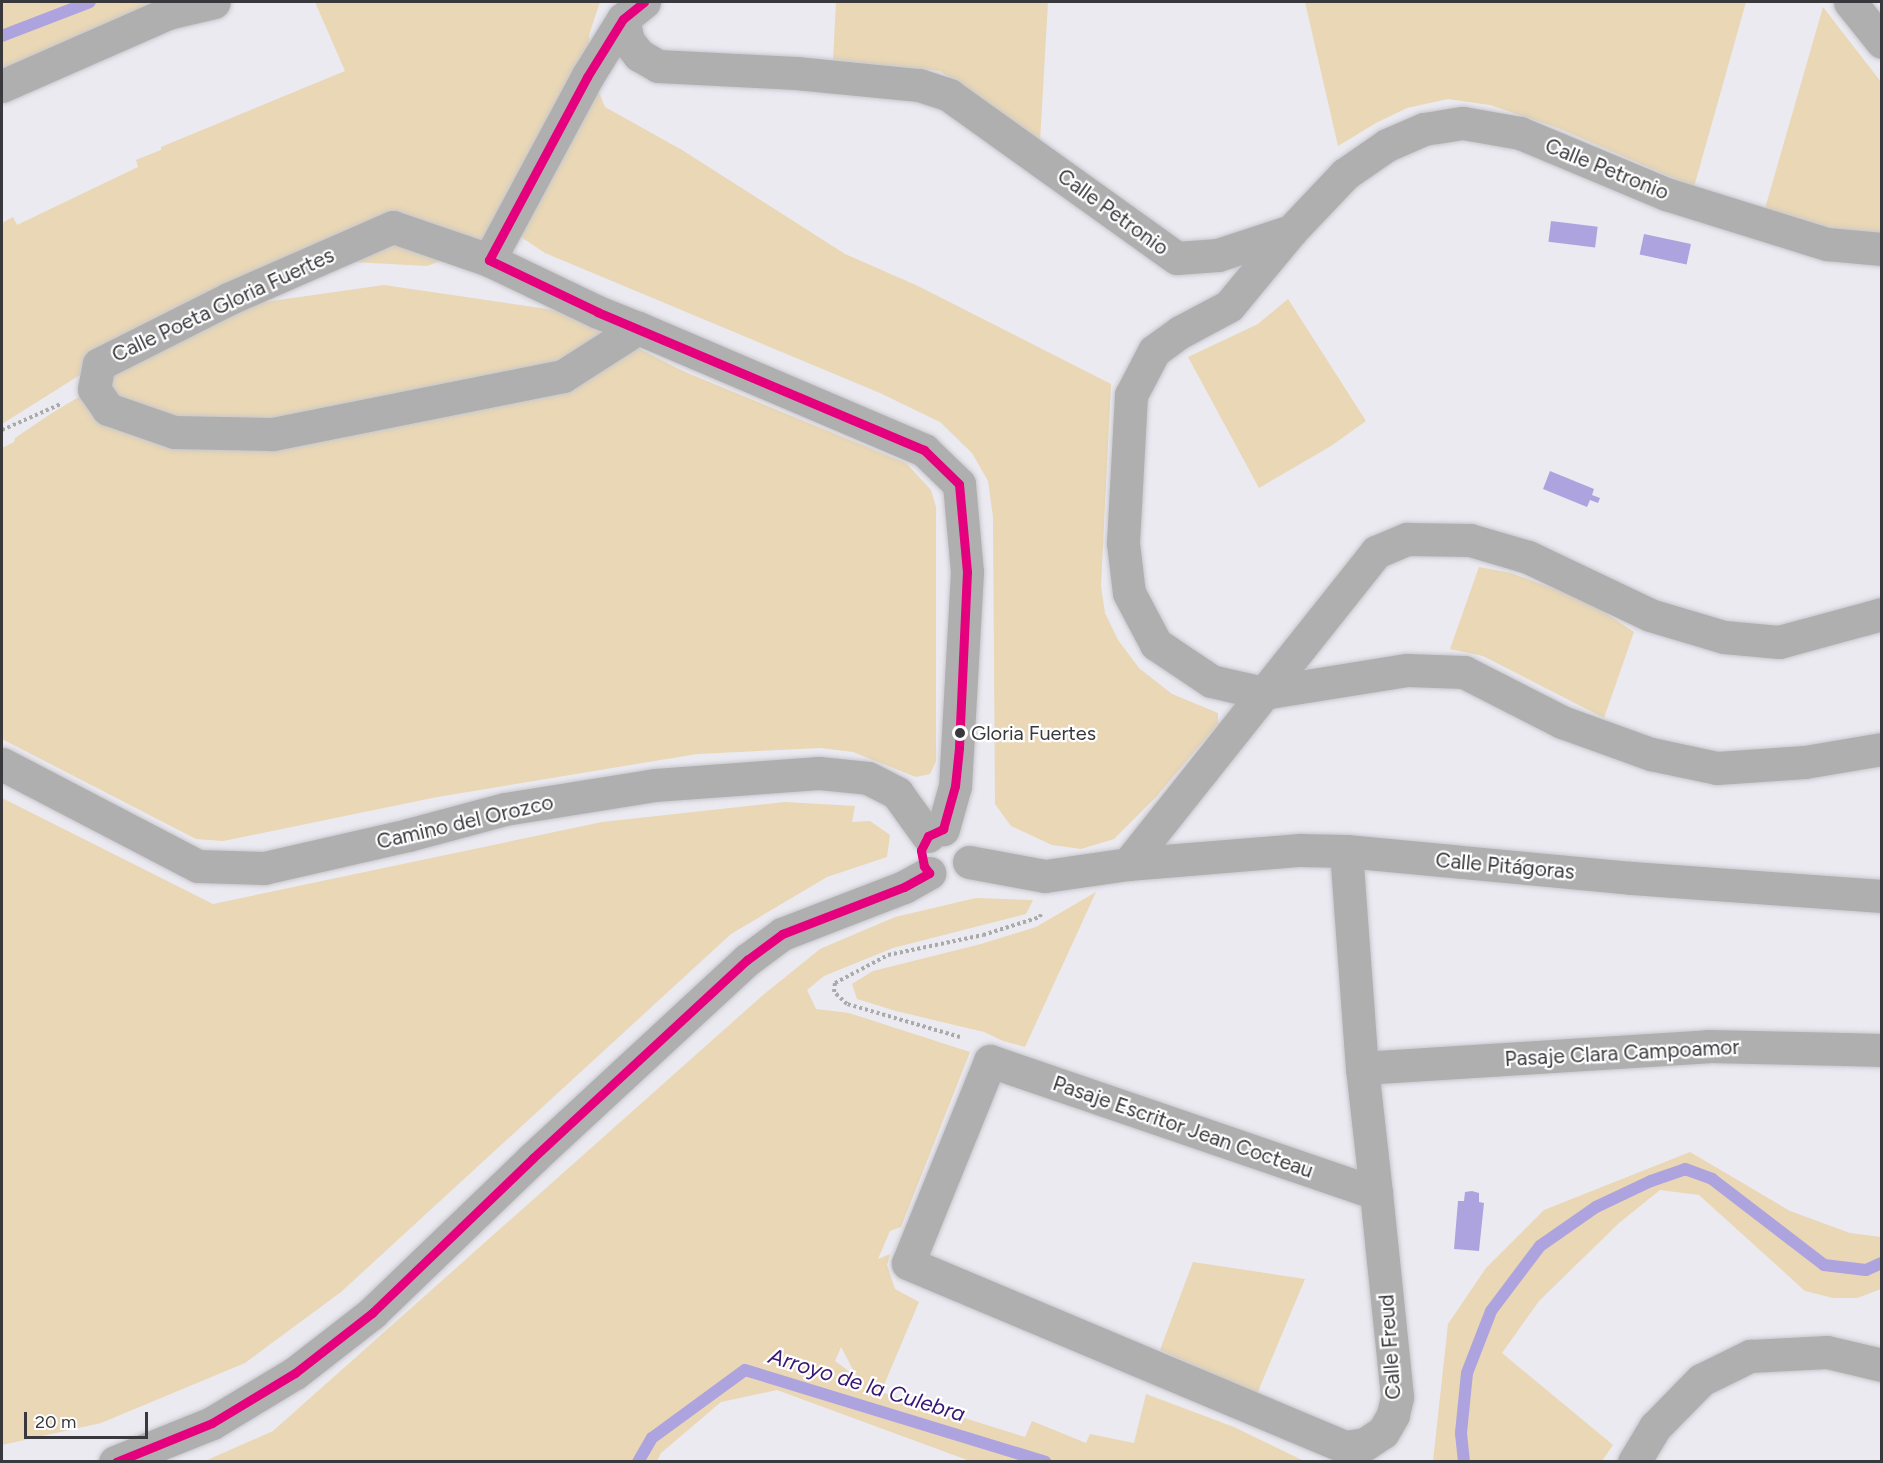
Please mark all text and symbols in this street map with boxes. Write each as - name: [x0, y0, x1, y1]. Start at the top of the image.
- street label: Calle Petronio: [1541, 133, 1673, 205]
- street label: Calle Petronio: [1053, 163, 1173, 261]
- street label: Calle Poeta Gloria Fuertes: [108, 242, 338, 368]
- place label: Gloria Fuertes: [971, 721, 1096, 745]
- marker: Gloria Fuertes: [954, 727, 966, 739]
- street label: Camino del Orozco: [374, 789, 556, 855]
- street label: Calle Pitágoras: [1434, 847, 1576, 885]
- street label: Pasaje Clara Campoamor: [1504, 1034, 1740, 1072]
- street label: Pasaje Escritor Jean Cocteau: [1049, 1071, 1317, 1183]
- street label: Calle Freud: [1374, 1293, 1406, 1401]
- water label: Arroyo de la Culebra: [766, 1343, 968, 1427]
- scale bar: [27, 1400, 152, 1438]
- text: 20 m: [35, 1411, 76, 1433]

